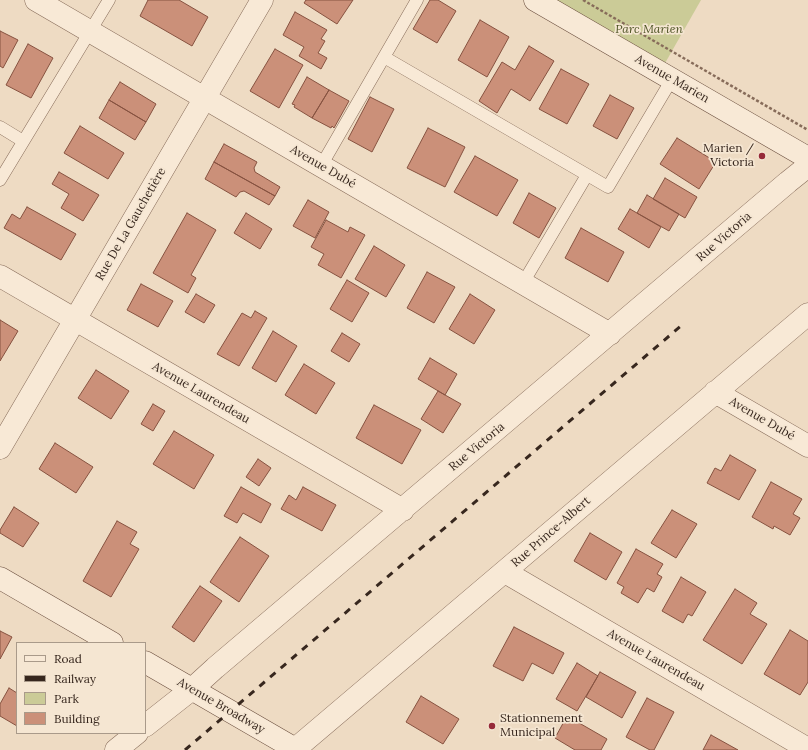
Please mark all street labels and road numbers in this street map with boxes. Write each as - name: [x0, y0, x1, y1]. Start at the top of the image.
- street label: Avenue Marien: [632, 52, 712, 106]
- street label: Avenue Dubé: [288, 142, 358, 192]
- street label: Rue De La Gauchetière: [93, 165, 169, 283]
- street label: Rue Victoria: [694, 209, 754, 265]
- street label: Avenue Laurendeau: [150, 359, 252, 427]
- street label: Avenue Dubé: [727, 394, 797, 444]
- street label: Rue Victoria: [446, 420, 508, 474]
- street label: Rue Prince-Albert: [508, 494, 594, 570]
- street label: Avenue Laurendeau: [605, 626, 707, 694]
- street label: Avenue Broadway: [175, 675, 267, 737]

